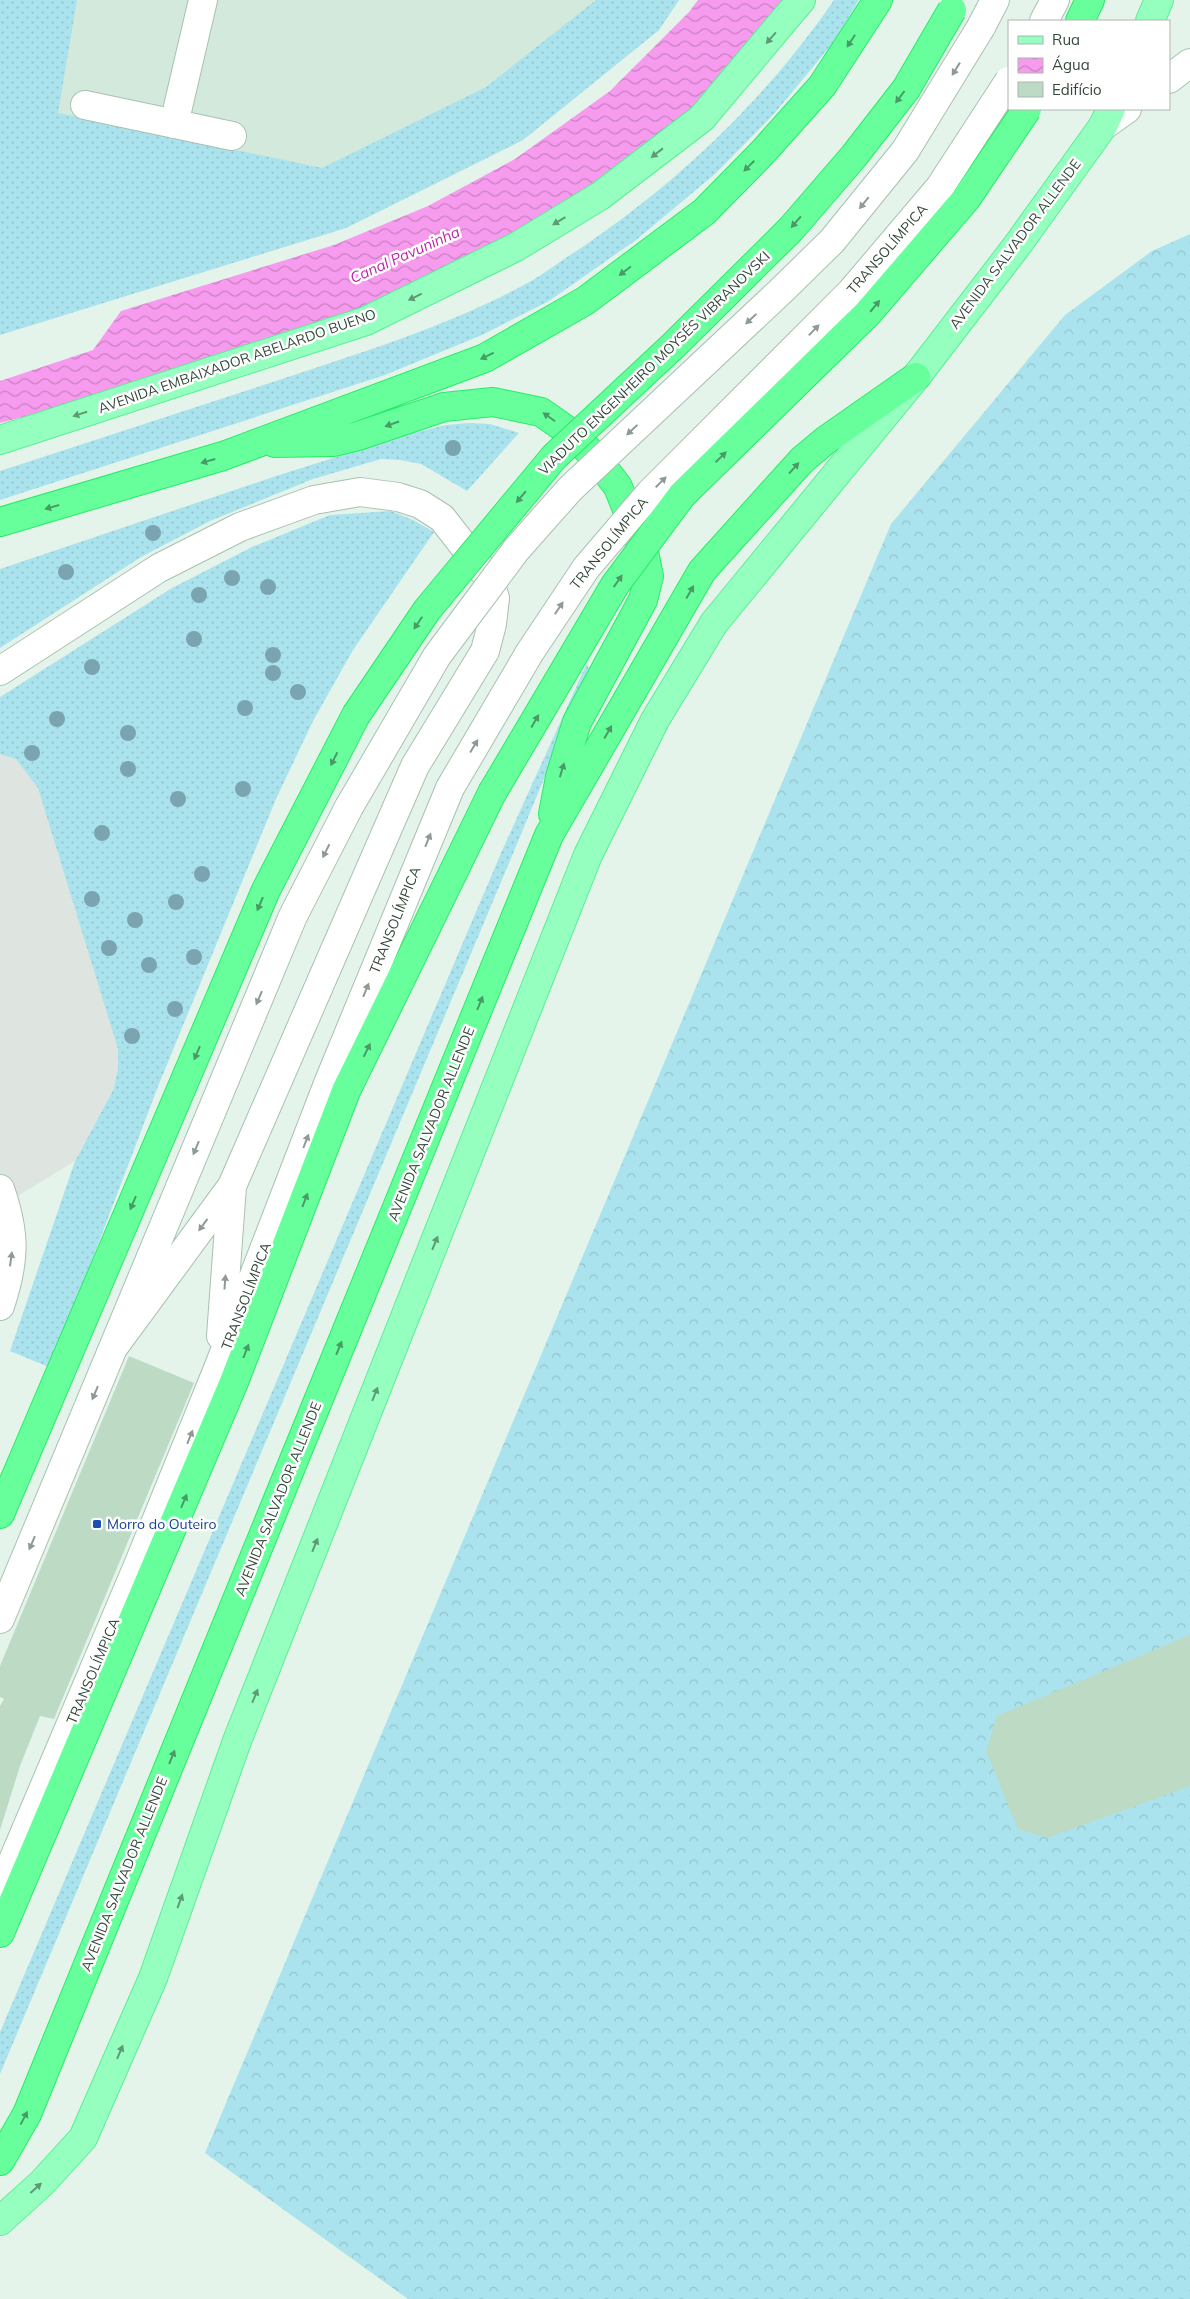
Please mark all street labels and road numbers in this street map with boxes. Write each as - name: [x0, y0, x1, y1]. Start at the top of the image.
- street label: AVENIDA SALVADOR ALLENDE: [945, 156, 1085, 332]
- street label: TRANSOLÍMPICA: [843, 200, 932, 298]
- street label: VIADUTO ENGENHEIRO MOYSÉS VIBRANOVSKI: [534, 247, 774, 479]
- street label: AVENIDA EMBAIXADOR ABELARDO BUENO: [96, 305, 378, 417]
- street label: TRANSOLÍMPICA: [566, 493, 652, 593]
- street label: TRANSOLÍMPICA: [365, 863, 425, 976]
- street label: AVENIDA SALVADOR ALLENDE: [384, 1024, 478, 1224]
- street label: TRANSOLÍMPICA: [217, 1239, 275, 1352]
- street label: AVENIDA SALVADOR ALLENDE: [231, 1399, 325, 1599]
- street label: TRANSOLÍMPICA: [62, 1614, 124, 1727]
- street label: AVENIDA SALVADOR ALLENDE: [77, 1774, 171, 1974]

